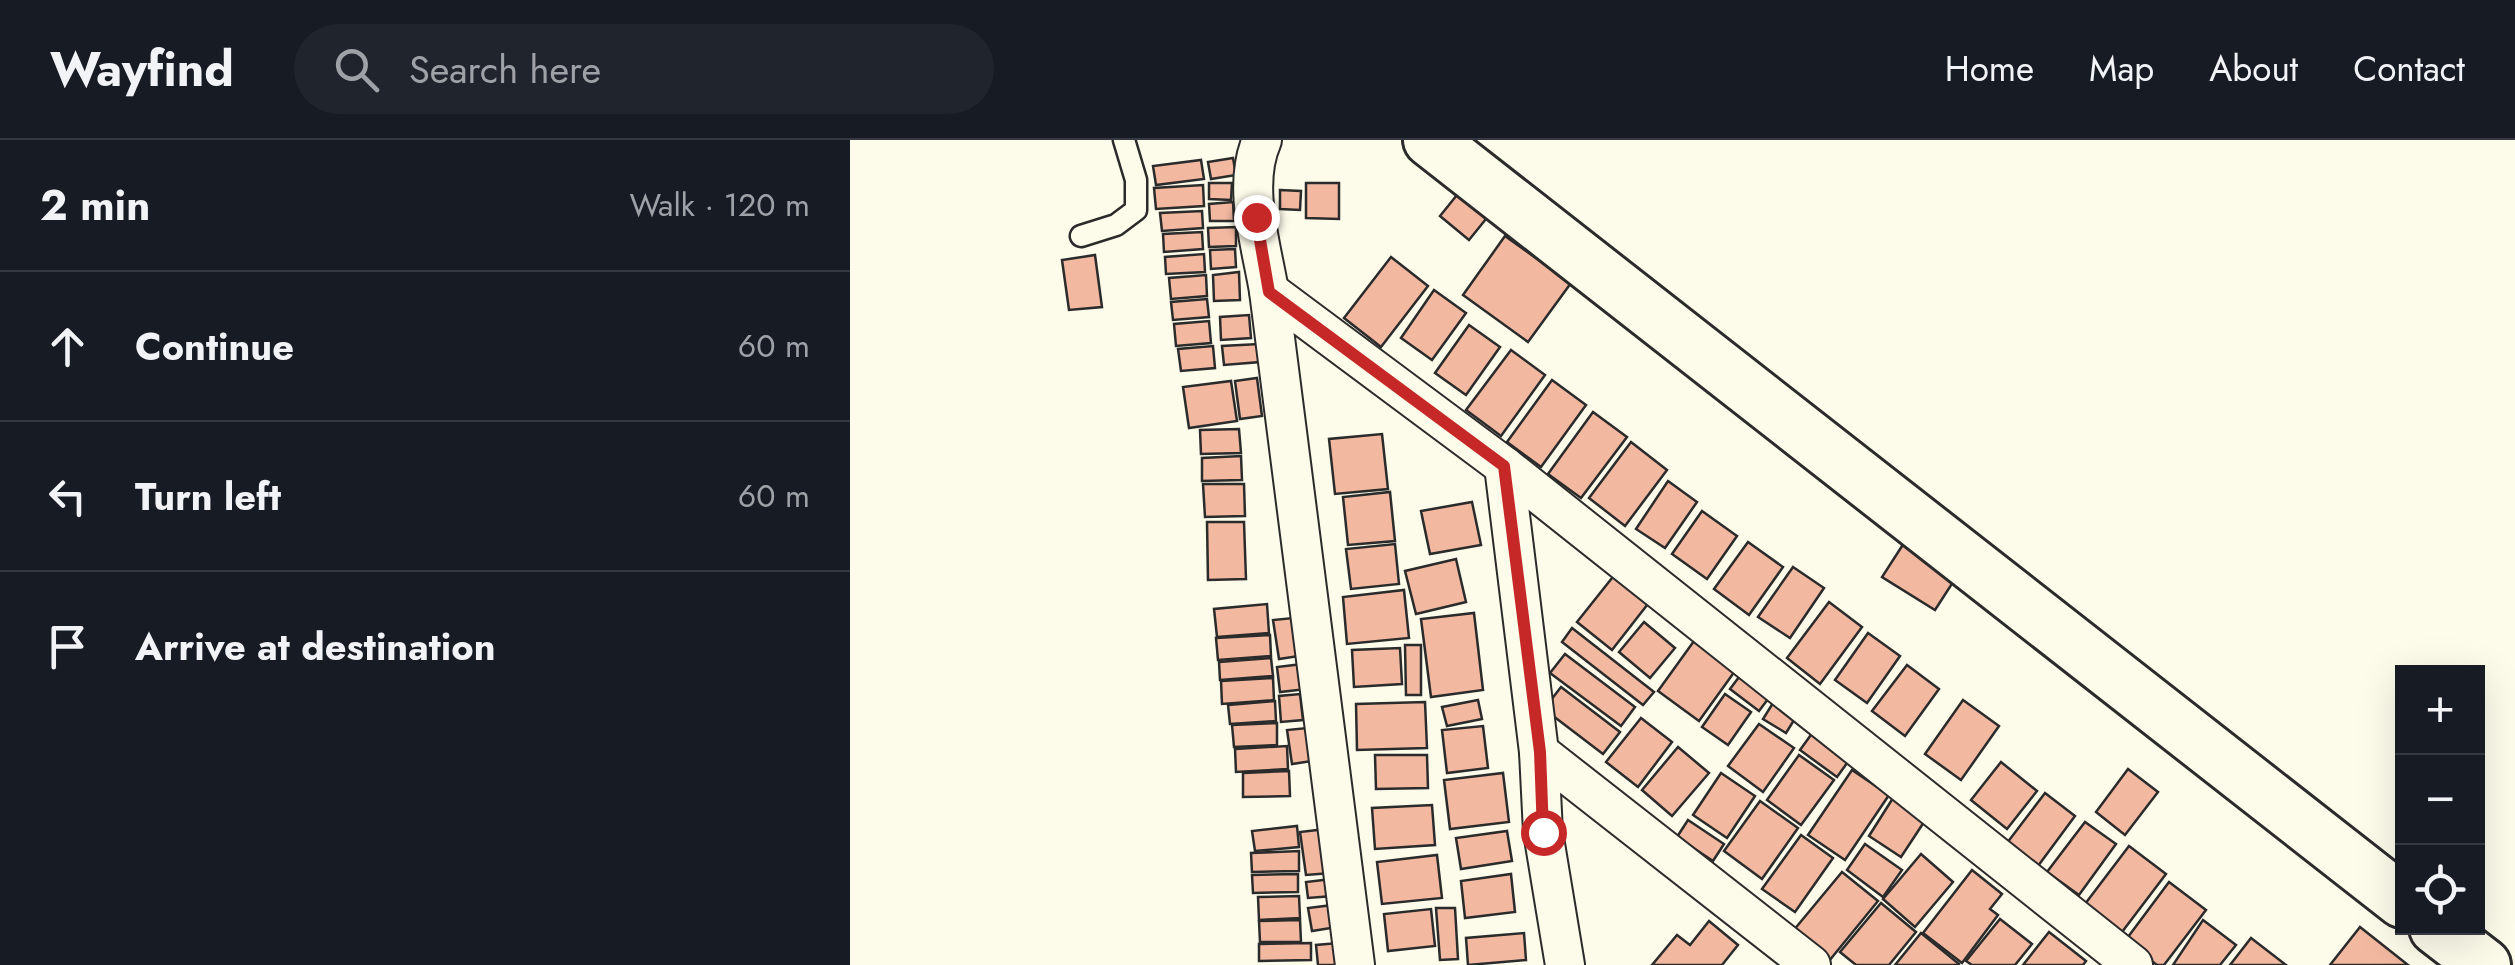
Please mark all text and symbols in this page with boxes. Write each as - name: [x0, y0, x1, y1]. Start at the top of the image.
- search box: [294, 24, 994, 114]
- text: Wayfind: [50, 35, 234, 104]
- icon: search: [329, 42, 384, 97]
- text: Search here: [409, 42, 601, 97]
- text: Home: [1945, 44, 2034, 94]
- text: Map: [2089, 44, 2154, 94]
- text: About: [2209, 44, 2298, 94]
- text: Contact: [2353, 44, 2465, 94]
- text: 2 min: [40, 175, 150, 236]
- text: Walk · 120 m: [630, 182, 810, 228]
- route end: [1234, 195, 1280, 241]
- icon: ahead: [40, 319, 95, 374]
- text: Continue: [135, 319, 294, 374]
- text: 60 m: [738, 323, 810, 369]
- icon: left: [40, 469, 95, 524]
- text: Turn left: [135, 469, 281, 524]
- text: 60 m: [738, 473, 810, 519]
- icon: arrive: [40, 619, 95, 674]
- text: Arrive at destination: [135, 619, 496, 674]
- map controls: [2395, 665, 2485, 935]
- button: +: [2395, 665, 2485, 755]
- button: −: [2395, 755, 2485, 845]
- route start: [1521, 810, 1567, 856]
- button: locate: [2395, 845, 2485, 935]

